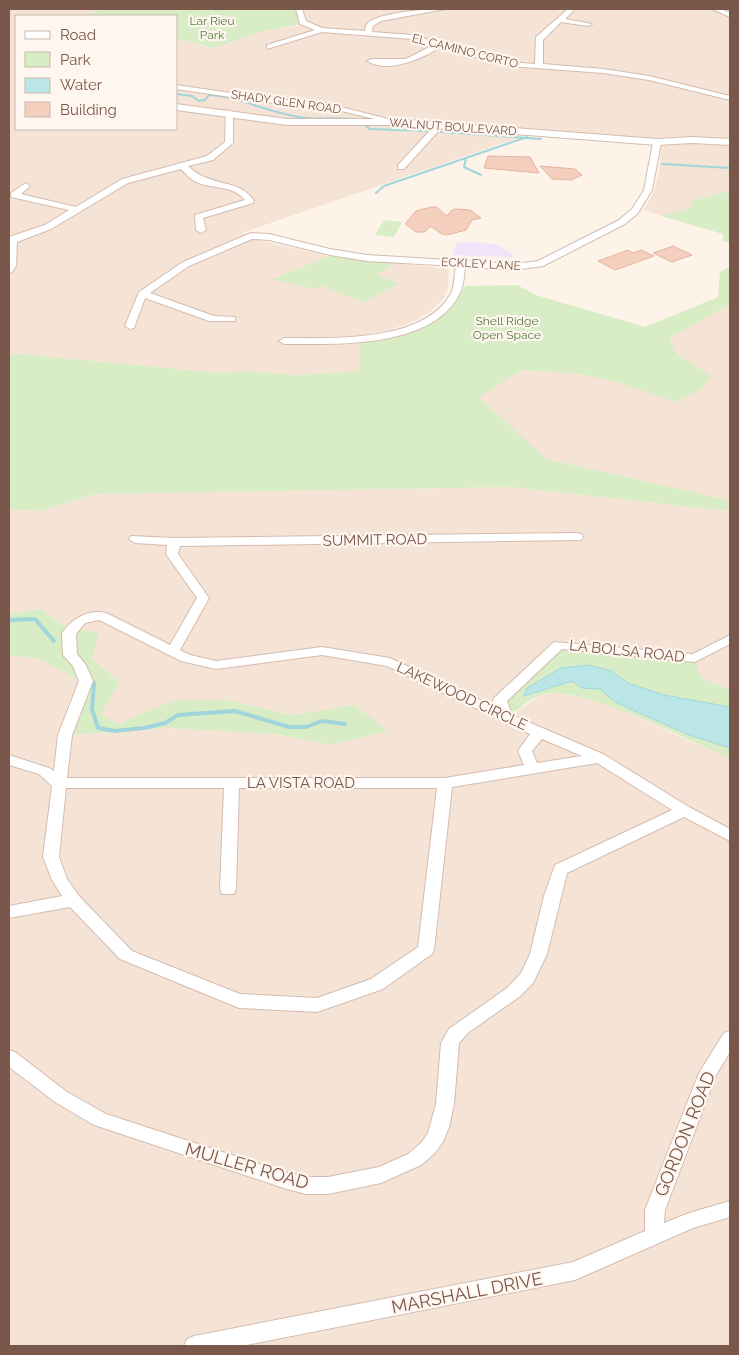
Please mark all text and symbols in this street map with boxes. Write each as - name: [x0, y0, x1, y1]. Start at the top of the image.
- park label: Lar Rieu Park: [189, 14, 235, 42]
- legend: [15, 15, 178, 130]
- text: Road: [60, 26, 96, 44]
- street label: EL CAMINO CORTO: [410, 31, 520, 71]
- text: Park: [60, 51, 91, 69]
- text: Water: [60, 76, 103, 94]
- street label: SHADY GLEN ROAD: [230, 87, 342, 117]
- text: Building: [60, 101, 117, 119]
- street label: WALNUT BOULEVARD: [389, 116, 518, 138]
- street label: ECKLEY LANE: [441, 255, 521, 273]
- park label: Shell Ridge Open Space: [473, 314, 541, 342]
- street label: SUMMIT ROAD: [323, 530, 428, 550]
- street label: LA BOLSA ROAD: [568, 636, 686, 666]
- street label: LAKEWOOD CIRCLE: [394, 658, 530, 734]
- street label: LA VISTA ROAD: [247, 774, 355, 792]
- street label: GORDON ROAD: [650, 1068, 719, 1199]
- street label: MULLER ROAD: [183, 1138, 311, 1193]
- street label: MARSHALL DRIVE: [390, 1268, 544, 1317]

